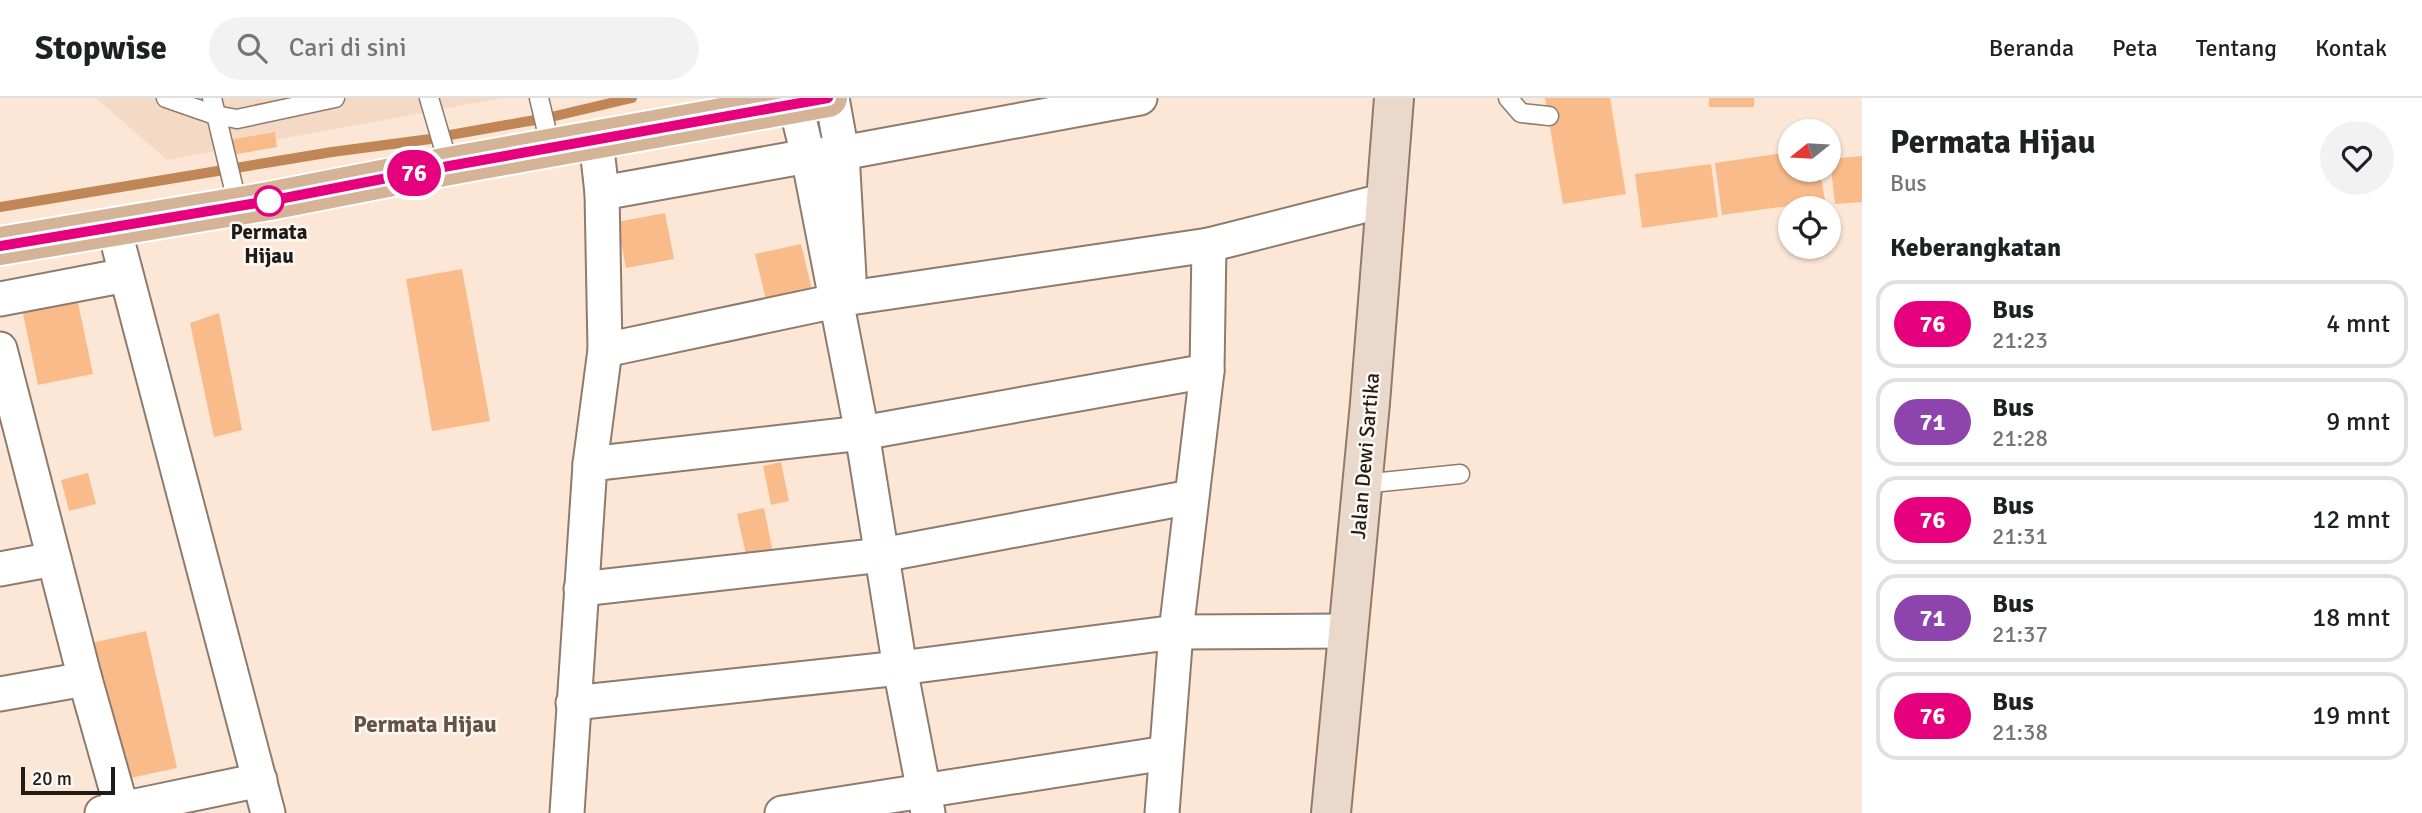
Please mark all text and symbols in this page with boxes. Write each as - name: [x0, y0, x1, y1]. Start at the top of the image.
- search box: [209, 17, 699, 80]
- text: Stopwise: [35, 28, 167, 69]
- icon: search: [233, 29, 271, 67]
- text: Cari di sini: [289, 32, 407, 64]
- text: Beranda: [1989, 33, 2074, 63]
- text: Peta: [2112, 33, 2158, 63]
- text: Tentang: [2196, 33, 2277, 63]
- text: Kontak: [2315, 33, 2387, 63]
- north arrow: [1778, 119, 1841, 182]
- map controls: [1778, 119, 1841, 259]
- button: heart: [2320, 121, 2394, 195]
- text: Permata Hijau: [1890, 122, 2096, 163]
- line badge: 76: [382, 150, 446, 196]
- text: 76: [401, 158, 427, 188]
- text: Bus: [1890, 169, 1927, 198]
- marker: Permata Hijau: [254, 186, 284, 216]
- button: locate: [1778, 196, 1841, 259]
- place label: Permata Hijau: [231, 219, 308, 269]
- text: Keberangkatan: [1890, 232, 2061, 264]
- text: Bus: [1992, 294, 2034, 326]
- text: 4 mnt: [2326, 308, 2390, 340]
- text: 76: [1920, 309, 1945, 339]
- text: 21:23: [1992, 326, 2048, 355]
- street label: Jalan Dewi Sartika: [1345, 372, 1385, 540]
- text: Bus: [1992, 392, 2034, 424]
- text: 9 mnt: [2326, 406, 2390, 438]
- text: 71: [1920, 407, 1945, 437]
- text: 21:28: [1992, 424, 2048, 453]
- text: Bus: [1992, 490, 2034, 522]
- text: 12 mnt: [2312, 504, 2390, 536]
- text: 76: [1920, 505, 1945, 535]
- text: 21:31: [1992, 522, 2048, 551]
- text: Bus: [1992, 588, 2034, 620]
- text: 18 mnt: [2312, 602, 2390, 634]
- text: 71: [1920, 603, 1945, 633]
- text: 21:37: [1992, 620, 2048, 649]
- text: Bus: [1992, 686, 2034, 718]
- text: 19 mnt: [2312, 700, 2390, 732]
- text: 76: [1920, 701, 1945, 731]
- district label: Permata Hijau: [353, 710, 497, 739]
- text: 21:38: [1992, 718, 2048, 747]
- scale bar: [21, 764, 116, 796]
- text: 20 m: [32, 767, 72, 791]

